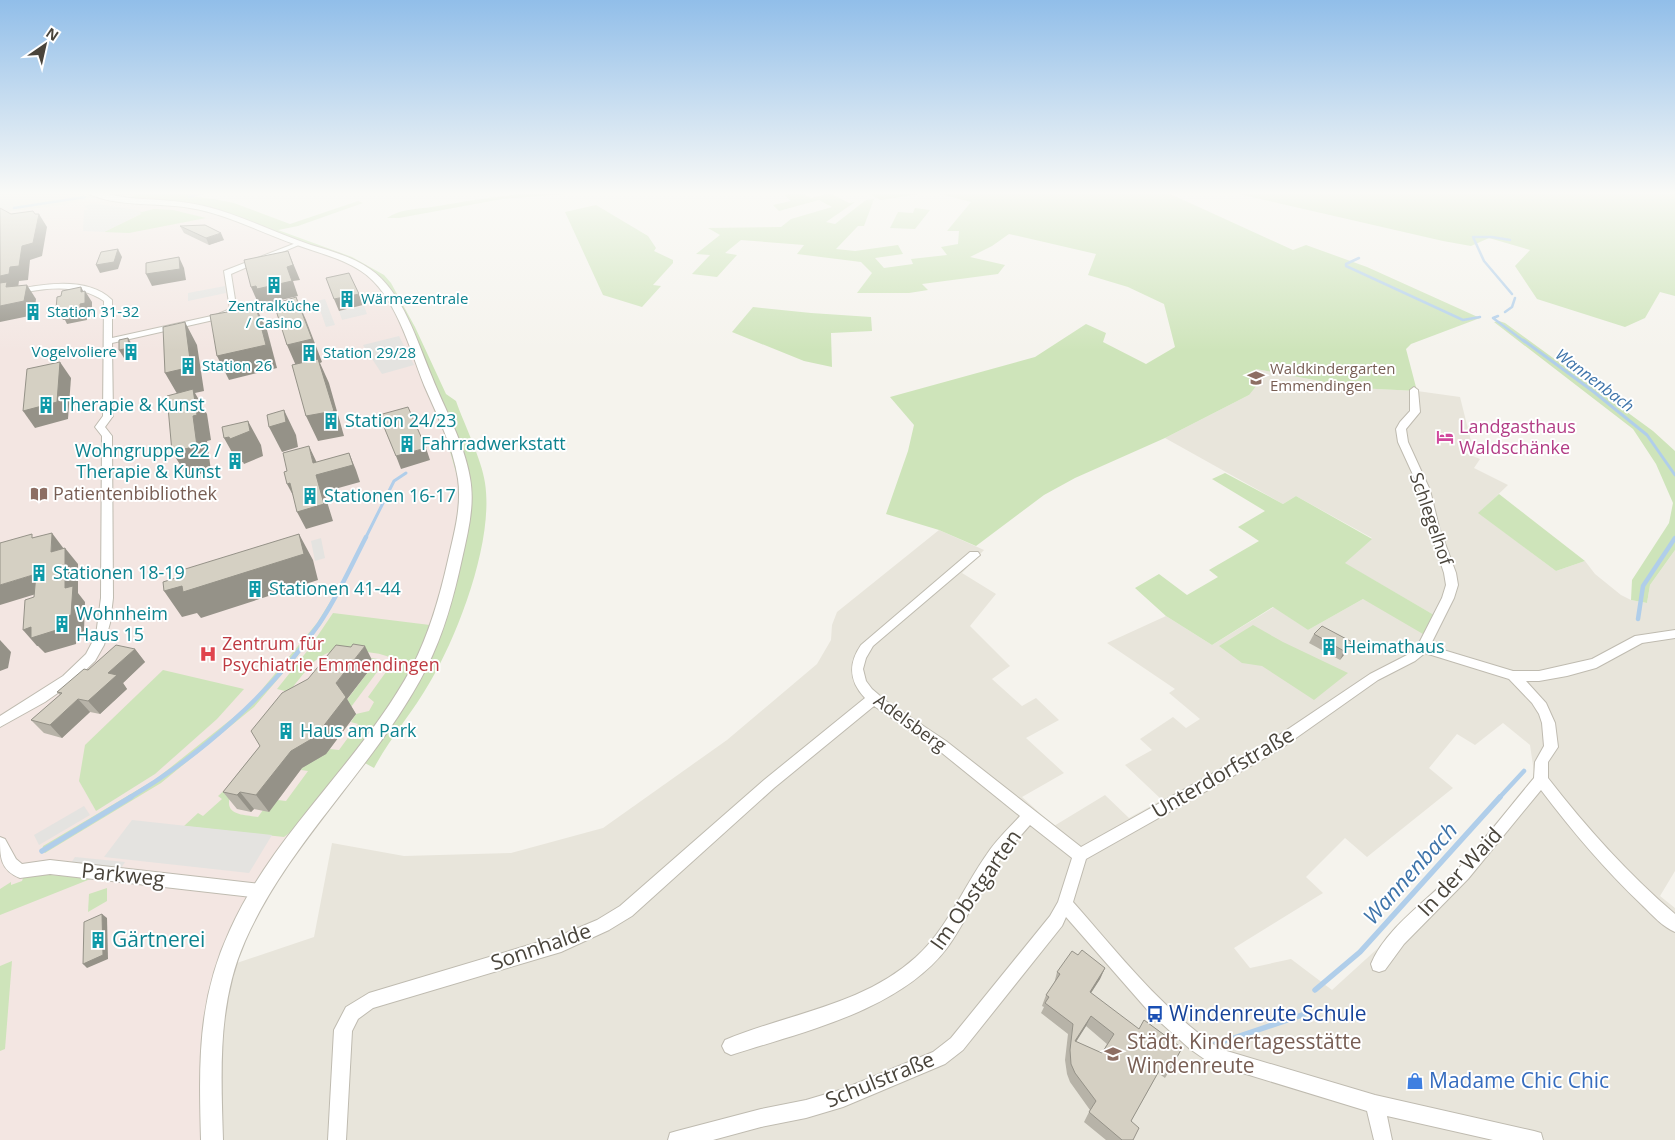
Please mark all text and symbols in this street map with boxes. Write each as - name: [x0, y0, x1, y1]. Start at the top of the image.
- north arrow: [20, 20, 70, 70]
- text: N: [43, 23, 63, 45]
- building icon: Zentralküche / Casino: [264, 275, 284, 295]
- place label: Wärmezentrale: [361, 288, 468, 308]
- building icon: Wärmezentrale: [337, 289, 357, 309]
- place label: Zentralküche / Casino: [228, 295, 320, 332]
- place label: Station 31-32: [47, 301, 139, 321]
- building icon: Station 31-32: [23, 302, 43, 322]
- place label: Vogelvoliere: [32, 341, 117, 361]
- building icon: Vogelvoliere: [121, 342, 141, 362]
- place label: Station 29/28: [323, 342, 416, 362]
- building icon: Station 29/28: [299, 343, 319, 363]
- water label: Wannenbach: [1551, 343, 1639, 417]
- place label: Station 26: [202, 355, 272, 375]
- building icon: Station 26: [178, 356, 198, 376]
- place label: Waldkindergarten Emmendingen: [1270, 358, 1395, 395]
- school or university icon: Waldkindergarten Emmendingen: [1246, 368, 1266, 388]
- place label: Therapie & Kunst: [60, 392, 205, 416]
- building icon: Therapie & Kunst: [36, 395, 56, 415]
- place label: Station 24/23: [345, 408, 457, 432]
- building icon: Station 24/23: [321, 411, 341, 431]
- place label: Landgasthaus Waldschänke: [1459, 414, 1576, 459]
- hotel icon: Landgasthaus Waldschänke: [1435, 427, 1455, 447]
- place label: Fahrradwerkstatt: [421, 431, 566, 455]
- building icon: Fahrradwerkstatt: [397, 434, 417, 454]
- place label: Wohngruppe 22 / Therapie & Kunst: [75, 438, 221, 483]
- building icon: Wohngruppe 22 / Therapie & Kunst: [225, 451, 245, 471]
- street label: Schlegelhof: [1405, 469, 1459, 569]
- place label: Patientenbibliothek: [53, 481, 218, 505]
- place label: Stationen 16-17: [324, 483, 456, 507]
- library icon: Patientenbibliothek: [29, 484, 49, 504]
- building icon: Stationen 16-17: [300, 486, 320, 506]
- place label: Stationen 18-19: [53, 560, 185, 584]
- building icon: Stationen 18-19: [29, 563, 49, 583]
- place label: Stationen 41-44: [269, 576, 401, 600]
- building icon: Stationen 41-44: [245, 579, 265, 599]
- place label: Wohnheim Haus 15: [76, 601, 168, 646]
- building icon: Wohnheim Haus 15: [52, 614, 72, 634]
- place label: Zentrum für Psychiatrie Emmendingen: [222, 631, 440, 676]
- place label: Heimathaus: [1343, 634, 1445, 658]
- building icon: Heimathaus: [1319, 637, 1339, 657]
- hospital icon: Zentrum für Psychiatrie Emmendingen: [198, 644, 218, 664]
- street label: Adelsberg: [870, 688, 952, 757]
- place label: Haus am Park: [300, 718, 417, 742]
- street label: Unterdorfstraße: [1146, 720, 1299, 824]
- building icon: Haus am Park: [276, 721, 296, 741]
- water label: Wannenbach: [1355, 815, 1463, 930]
- street label: In der Waid: [1411, 821, 1508, 922]
- street label: Im Obstgarten: [923, 824, 1027, 955]
- street label: Parkweg: [80, 856, 166, 892]
- street label: Sonnhalde: [487, 916, 595, 976]
- place label: Gärtnerei: [112, 925, 205, 953]
- building icon: Gärtnerei: [88, 930, 108, 950]
- place label: Windenreute Schule: [1169, 999, 1367, 1027]
- bus stop icon: Windenreute Schule: [1145, 1004, 1165, 1024]
- place label: Städt. Kindertagesstätte Windenreute: [1127, 1027, 1362, 1079]
- school or university icon: Städt. Kindertagesstätte Windenreute: [1103, 1044, 1123, 1064]
- street label: Schulstraße: [821, 1045, 938, 1114]
- place label: Madame Chic Chic: [1429, 1066, 1609, 1094]
- shop icon: Madame Chic Chic: [1405, 1071, 1425, 1091]

